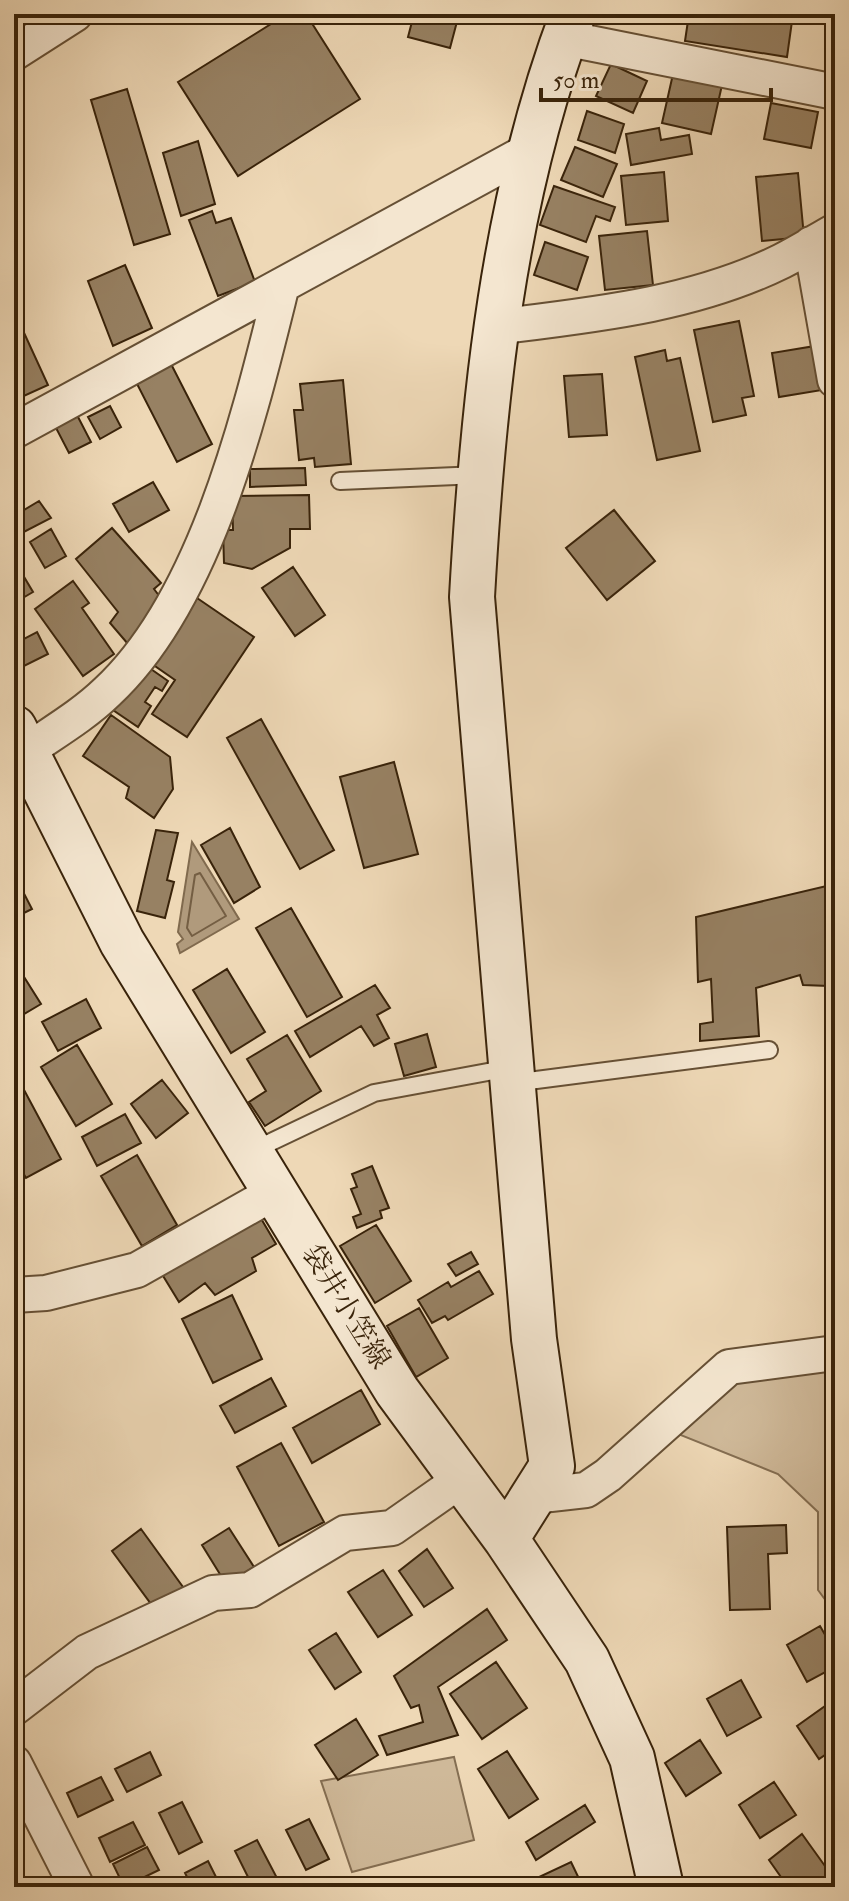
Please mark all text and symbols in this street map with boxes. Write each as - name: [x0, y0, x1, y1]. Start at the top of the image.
- scale bar: [541, 52, 771, 102]
- text: 50 m: [553, 65, 600, 96]
- street label: 袋井小笠線: [294, 1238, 398, 1376]

